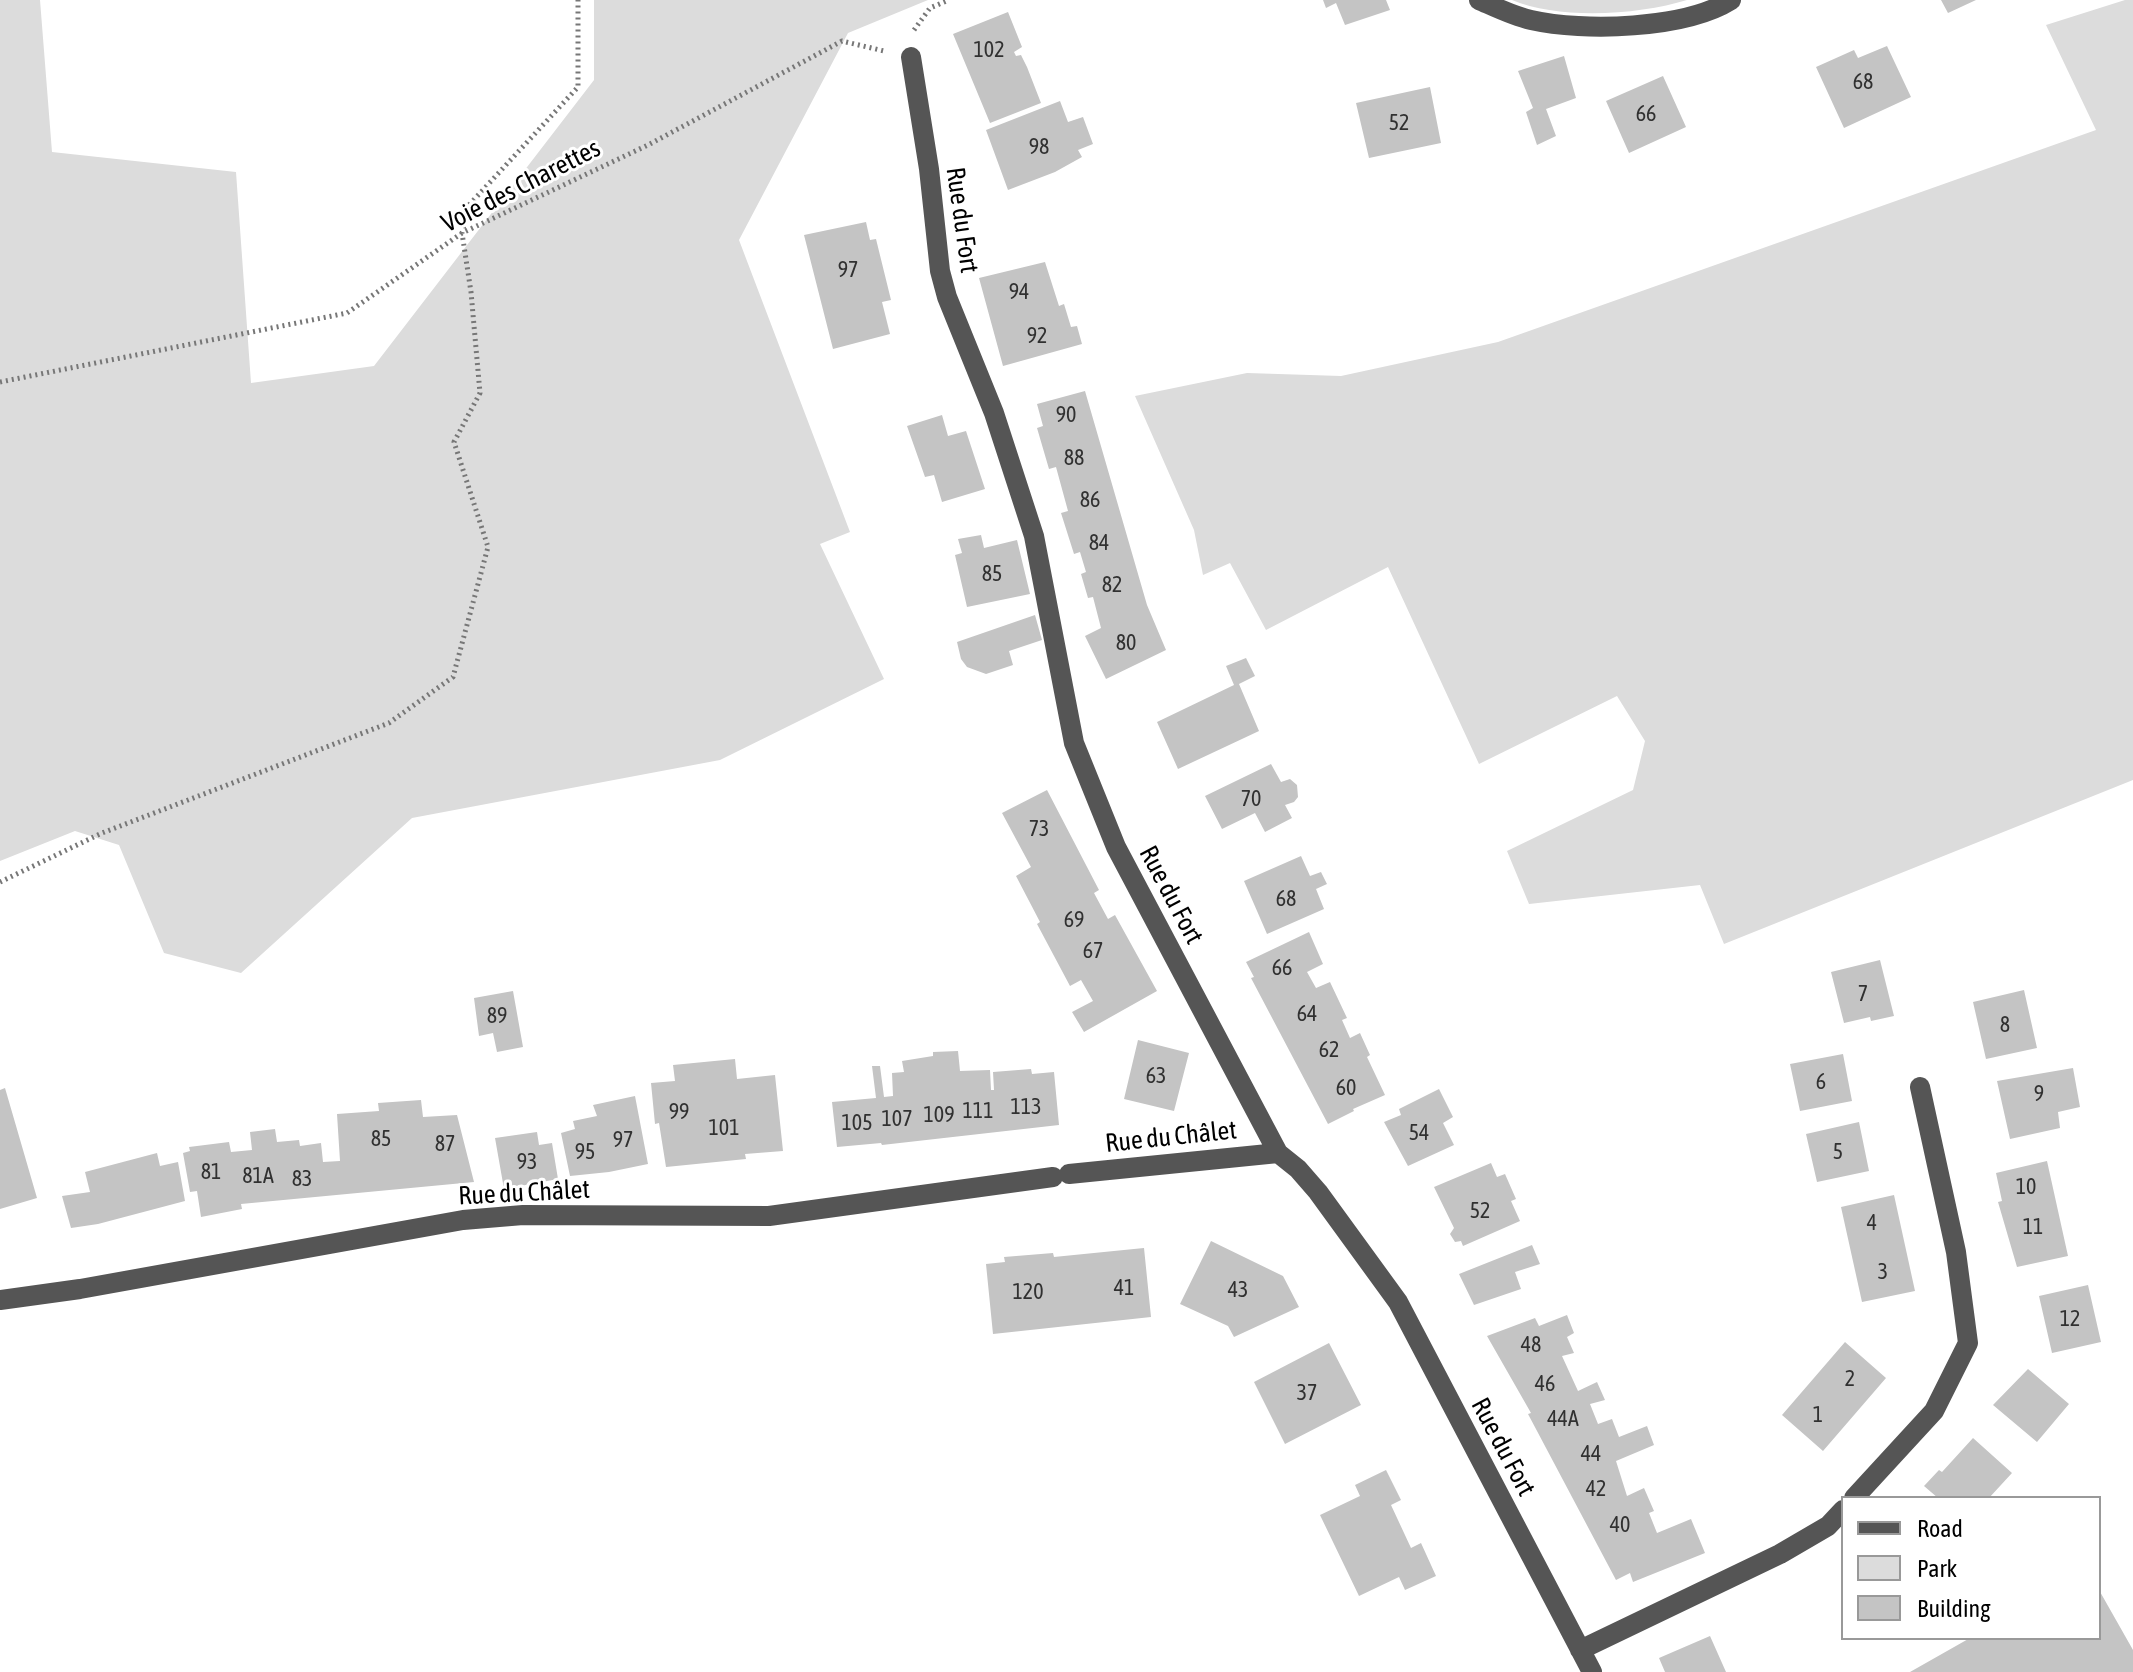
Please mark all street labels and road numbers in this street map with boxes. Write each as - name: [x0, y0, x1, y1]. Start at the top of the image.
- street label: Voie des Charettes: [436, 133, 606, 239]
- street label: Rue du Fort: [939, 165, 985, 275]
- street label: Rue du Fort: [1132, 841, 1210, 949]
- street label: Rue du Châlet: [1104, 1115, 1238, 1159]
- street label: Rue du Châlet: [457, 1174, 591, 1212]
- street label: Rue du Fort: [1464, 1393, 1542, 1501]

